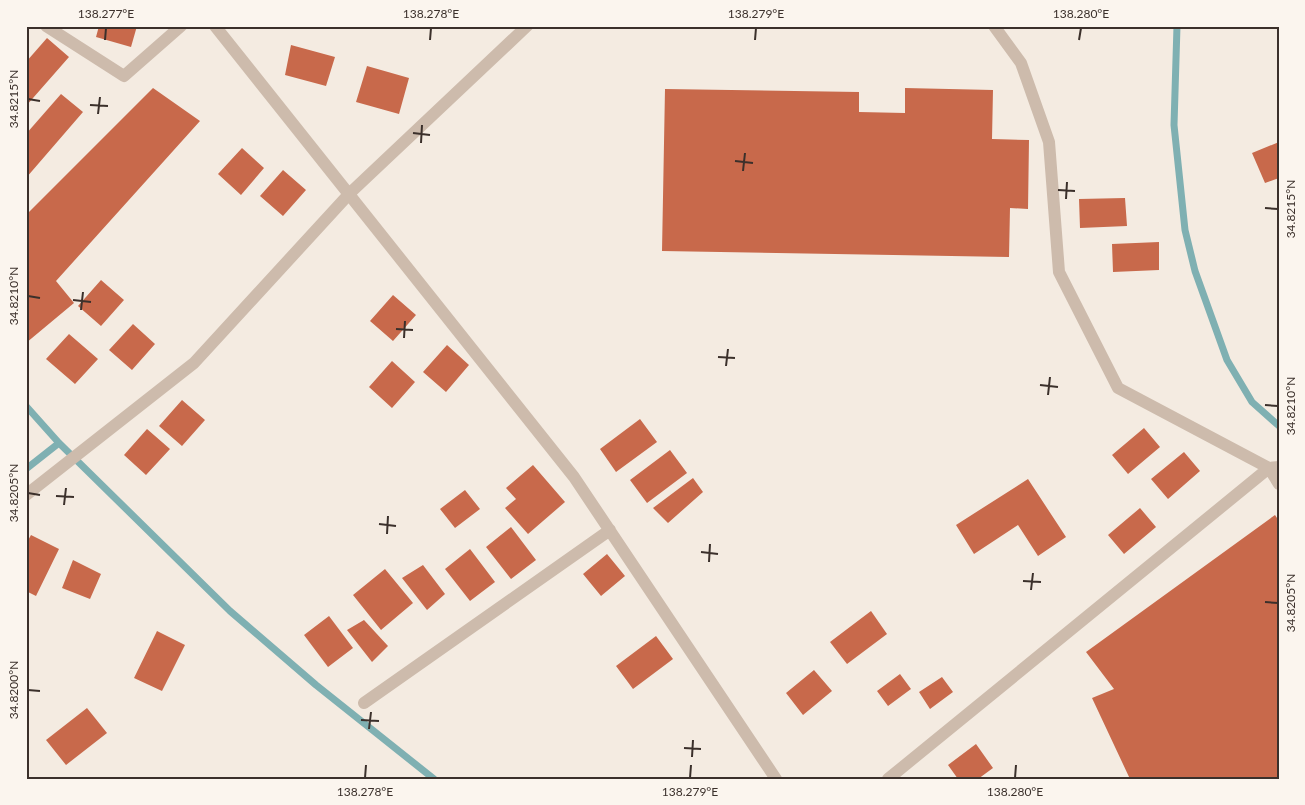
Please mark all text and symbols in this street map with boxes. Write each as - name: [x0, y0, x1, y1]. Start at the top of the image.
- text: 138.277°E: [78, 6, 134, 21]
- text: 138.278°E: [403, 6, 459, 21]
- text: 138.279°E: [728, 6, 784, 21]
- text: 138.280°E: [1053, 6, 1109, 21]
- text: 34.8215°N: [6, 70, 21, 128]
- text: 34.8215°N: [1283, 180, 1298, 238]
- text: 34.8210°N: [6, 267, 21, 325]
- text: 34.8210°N: [1283, 377, 1298, 435]
- text: 34.8205°N: [6, 464, 21, 522]
- text: 34.8205°N: [1283, 574, 1298, 632]
- text: 34.8200°N: [6, 661, 21, 719]
- text: 138.278°E: [337, 784, 393, 799]
- text: 138.279°E: [662, 784, 718, 799]
- text: 138.280°E: [987, 784, 1043, 799]

